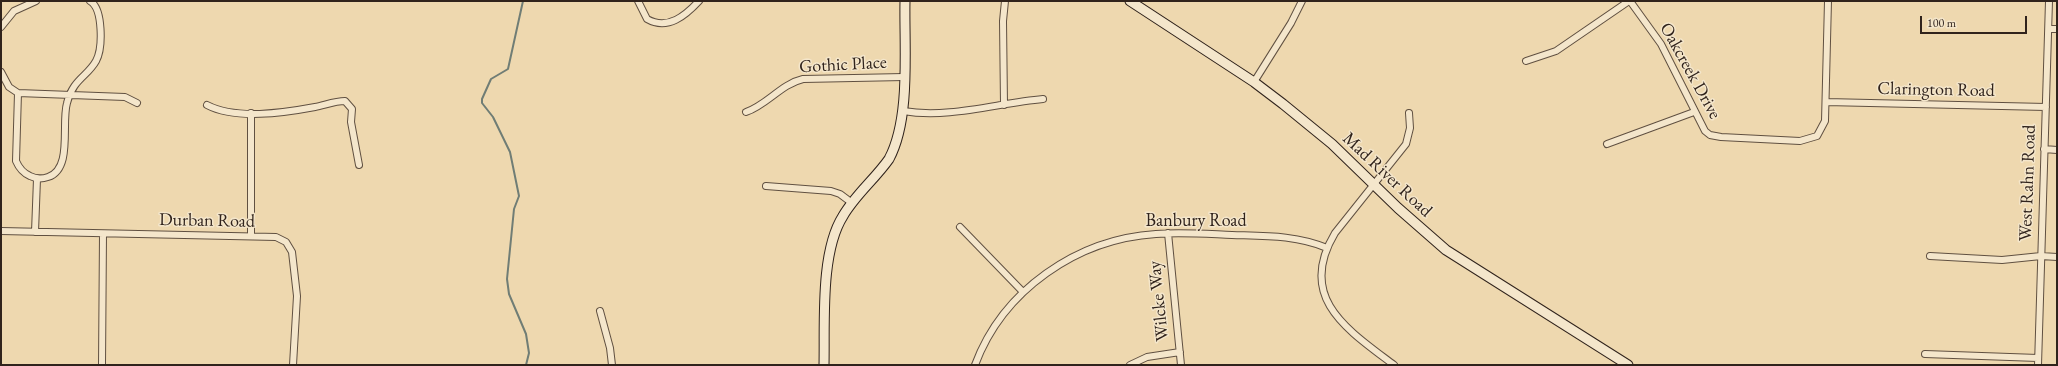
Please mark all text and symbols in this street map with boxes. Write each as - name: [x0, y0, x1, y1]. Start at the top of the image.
- scale bar: [1922, 8, 2029, 34]
- text: 100 m: [1927, 15, 1956, 31]
- street label: Oakcreek Drive: [1655, 19, 1725, 123]
- street label: Gothic Place: [799, 52, 887, 78]
- street label: Clarington Road: [1877, 78, 1995, 102]
- street label: West Rahn Road: [2015, 124, 2041, 242]
- street label: Mad River Road: [1338, 128, 1436, 222]
- street label: Durban Road: [159, 209, 255, 233]
- street label: Banbury Road: [1145, 210, 1247, 232]
- street label: Wilcke Way: [1144, 260, 1174, 342]

